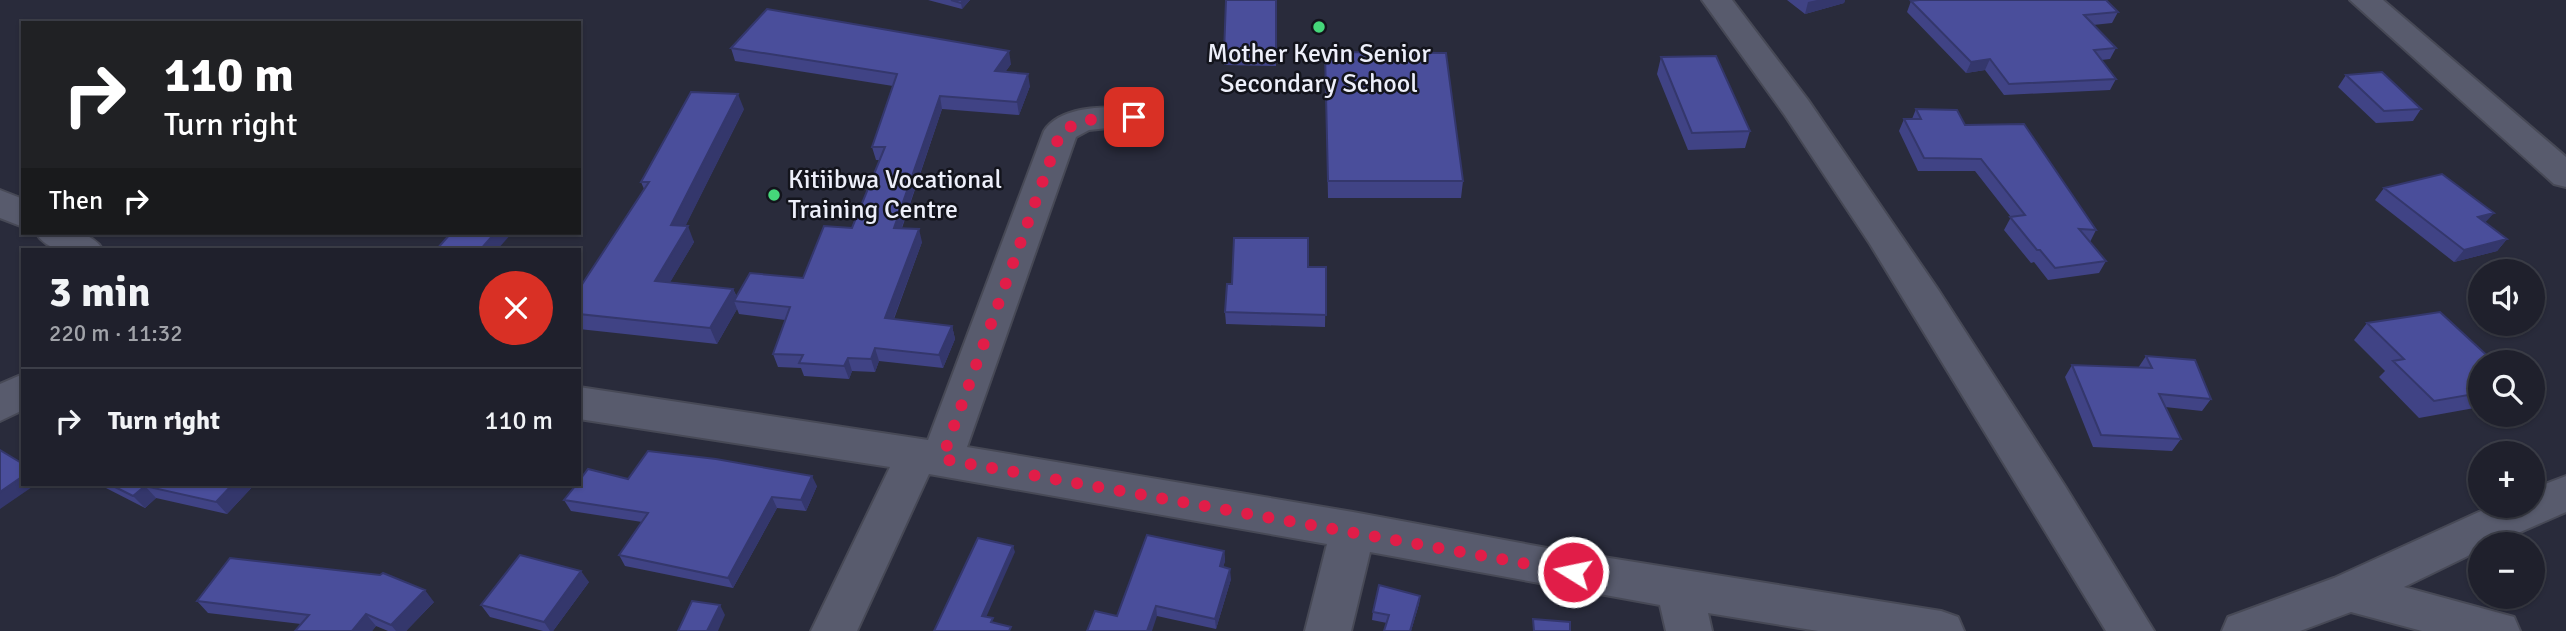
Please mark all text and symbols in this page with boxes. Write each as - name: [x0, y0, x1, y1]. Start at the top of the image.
- marker: Mother Kevin Senior Secondary School: [1311, 19, 1327, 35]
- place label: Mother Kevin Senior Secondary School: [1207, 38, 1431, 100]
- text: 110 m: [164, 45, 294, 105]
- icon: right: [49, 49, 140, 140]
- pin: [1104, 87, 1164, 147]
- icon: arrive: [1115, 98, 1153, 136]
- text: Turn right: [164, 105, 297, 144]
- place label: Kitiibwa Vocational Training Centre: [788, 164, 1002, 226]
- icon: right: [117, 182, 155, 220]
- text: Then: [49, 185, 103, 217]
- marker: Kitiibwa Vocational Training Centre: [766, 187, 782, 203]
- map controls: [2468, 259, 2545, 609]
- button: sound: [2468, 259, 2545, 336]
- text: 3 min: [49, 267, 150, 318]
- button: close: [479, 271, 553, 345]
- text: 220 m · 11:32: [49, 319, 183, 348]
- button: search: [2468, 350, 2545, 427]
- icon: right: [49, 402, 87, 440]
- text: Turn right: [108, 405, 220, 437]
- text: 110 m: [484, 405, 553, 437]
- button: +: [2468, 441, 2545, 518]
- button: −: [2468, 532, 2545, 609]
- position arrow: [1536, 535, 1610, 609]

